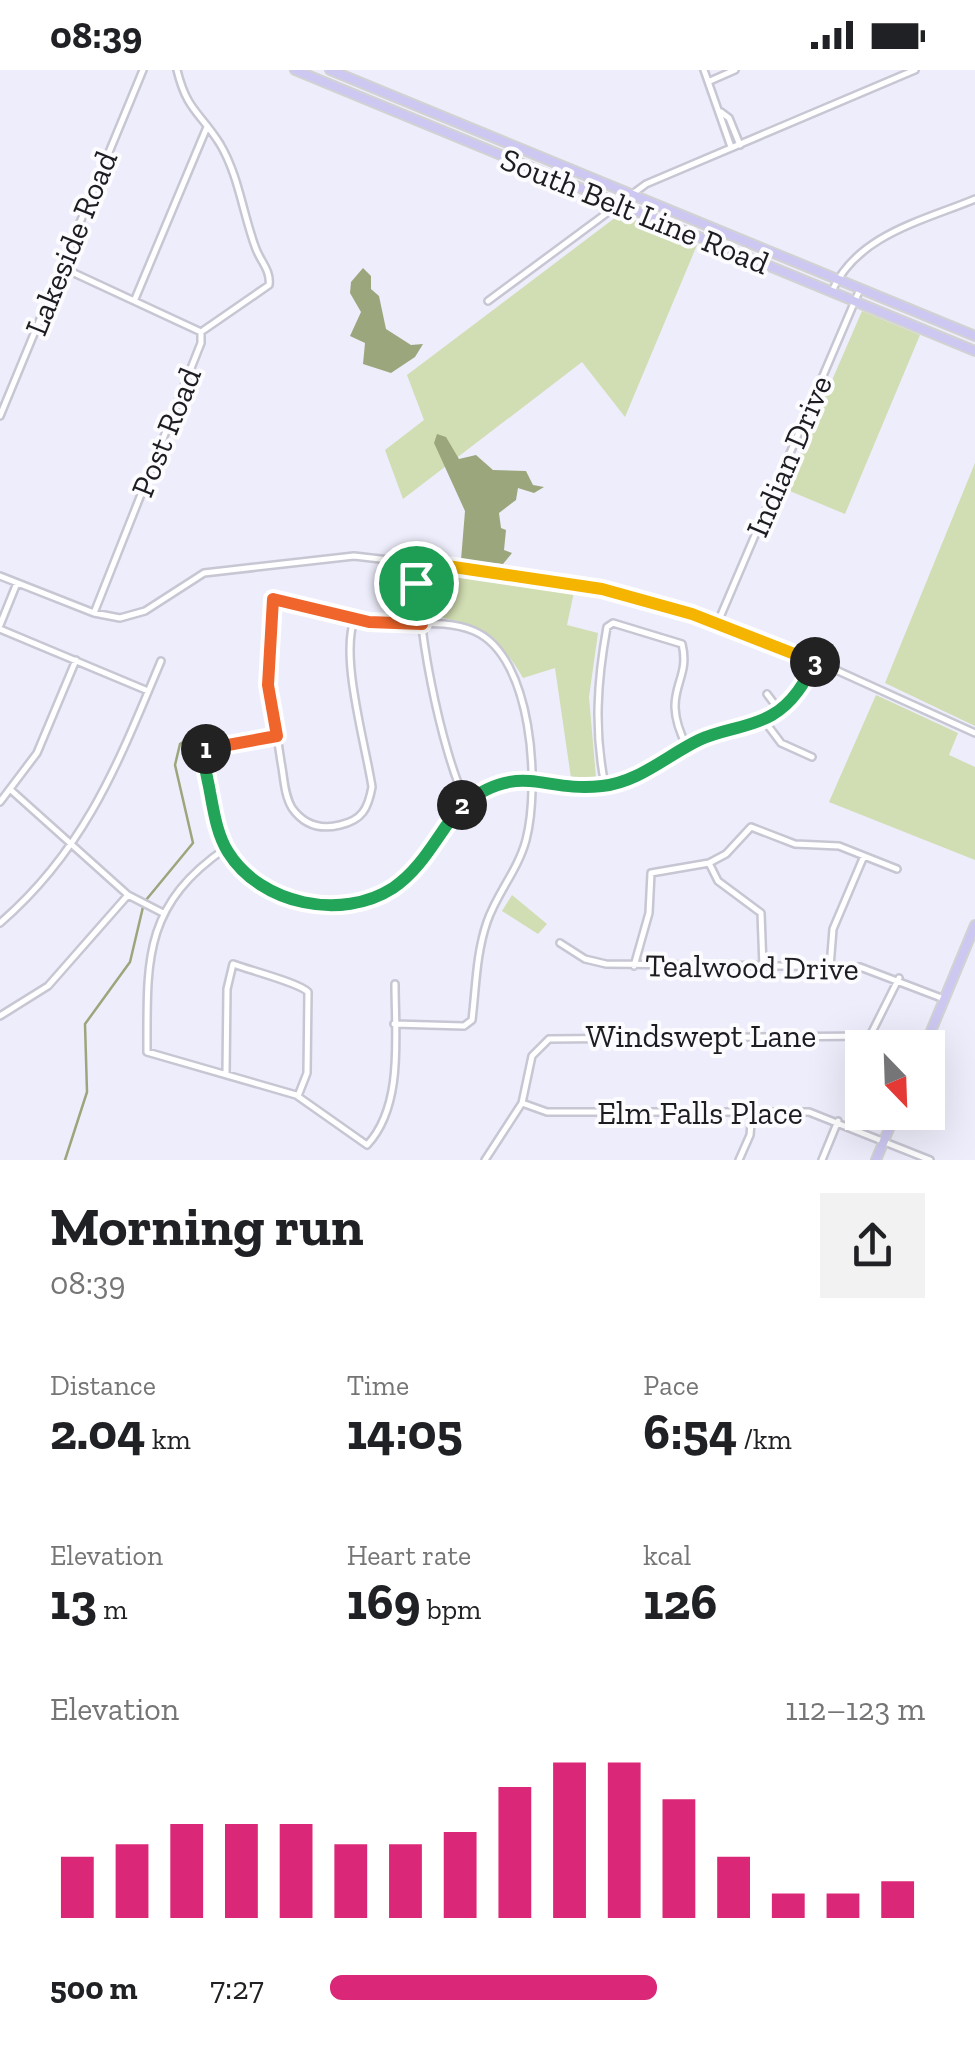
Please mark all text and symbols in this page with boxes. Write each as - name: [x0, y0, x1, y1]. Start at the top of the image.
- text: 08:39: [50, 12, 142, 58]
- street label: South Belt Line Road: [495, 140, 775, 282]
- street label: Lakeside Road: [17, 145, 125, 341]
- street label: Post Road: [123, 361, 209, 502]
- street label: Indian Drive: [738, 370, 840, 542]
- pin: [374, 541, 459, 626]
- icon: arrive: [389, 556, 444, 611]
- pin: 3: [790, 637, 840, 687]
- text: 3: [808, 645, 822, 678]
- pin: 1: [181, 724, 231, 774]
- text: 1: [200, 732, 212, 765]
- pin: 2: [437, 780, 487, 830]
- text: 2: [454, 788, 470, 821]
- street label: Tealwood Drive: [645, 946, 859, 988]
- street label: Windswept Lane: [586, 1017, 816, 1055]
- north arrow: [845, 1030, 945, 1130]
- map controls: [845, 1030, 945, 1130]
- street label: Elm Falls Place: [597, 1094, 803, 1132]
- text: Morning run: [50, 1193, 364, 1259]
- button: share: [820, 1193, 925, 1298]
- text: 08:39: [50, 1264, 125, 1302]
- text: Distance: [50, 1369, 156, 1402]
- text: Time: [347, 1369, 409, 1402]
- text: Pace: [643, 1369, 699, 1402]
- text: 2.04: [50, 1402, 146, 1462]
- text: 14:05: [347, 1402, 463, 1462]
- text: 6:54: [643, 1402, 737, 1462]
- text: km: [146, 1423, 191, 1456]
- text: /km: [737, 1423, 792, 1456]
- text: Elevation: [50, 1539, 163, 1572]
- text: Heart rate: [347, 1539, 471, 1572]
- text: kcal: [643, 1539, 691, 1572]
- text: 13: [50, 1572, 97, 1632]
- text: 169: [347, 1572, 420, 1632]
- text: 126: [643, 1572, 717, 1632]
- text: m: [97, 1593, 127, 1626]
- text: bpm: [420, 1593, 481, 1626]
- text: Elevation: [50, 1690, 179, 1728]
- text: 112–123 m: [785, 1690, 925, 1728]
- text: 500 m: [50, 1969, 138, 2007]
- text: 7:27: [210, 1969, 264, 2007]

